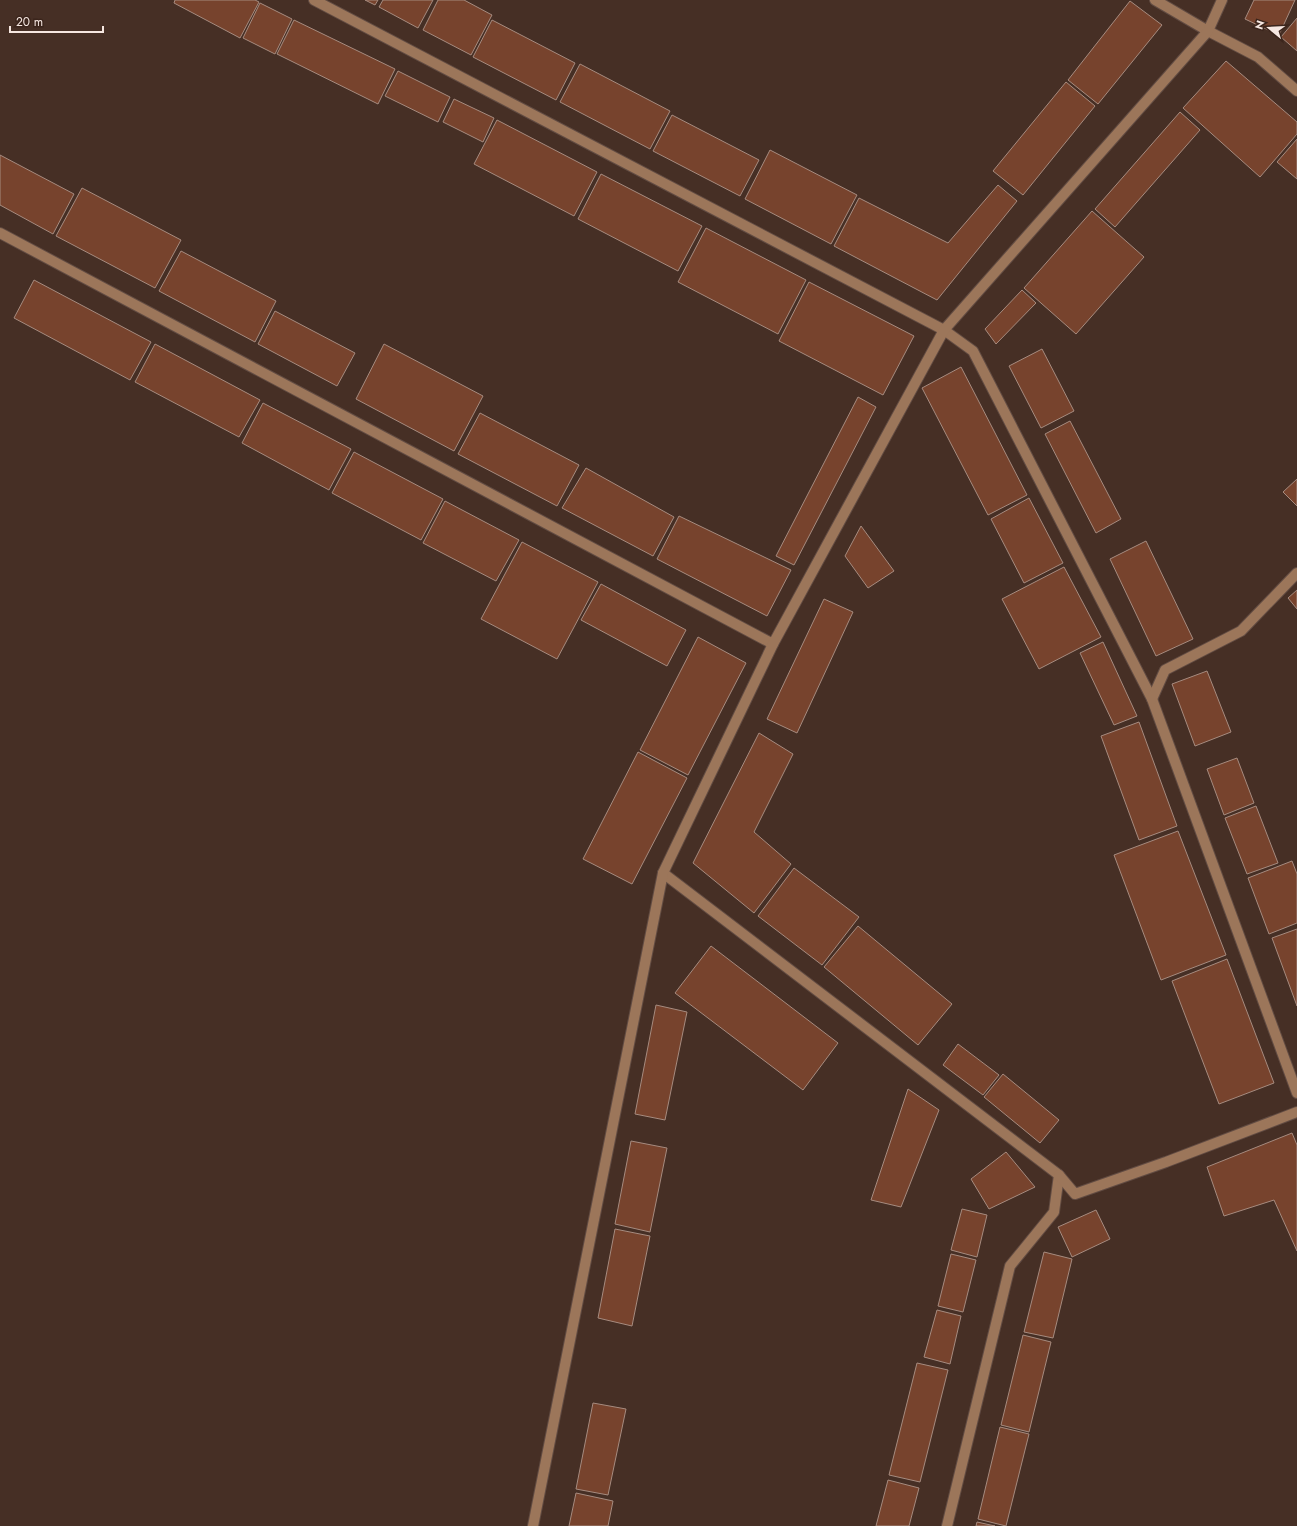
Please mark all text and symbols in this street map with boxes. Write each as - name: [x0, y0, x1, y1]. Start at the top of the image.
- scale bar: [10, 8, 103, 34]
- north arrow: [1249, 8, 1289, 48]
- text: 20 m: [16, 13, 43, 31]
- text: N: [1251, 18, 1268, 32]

